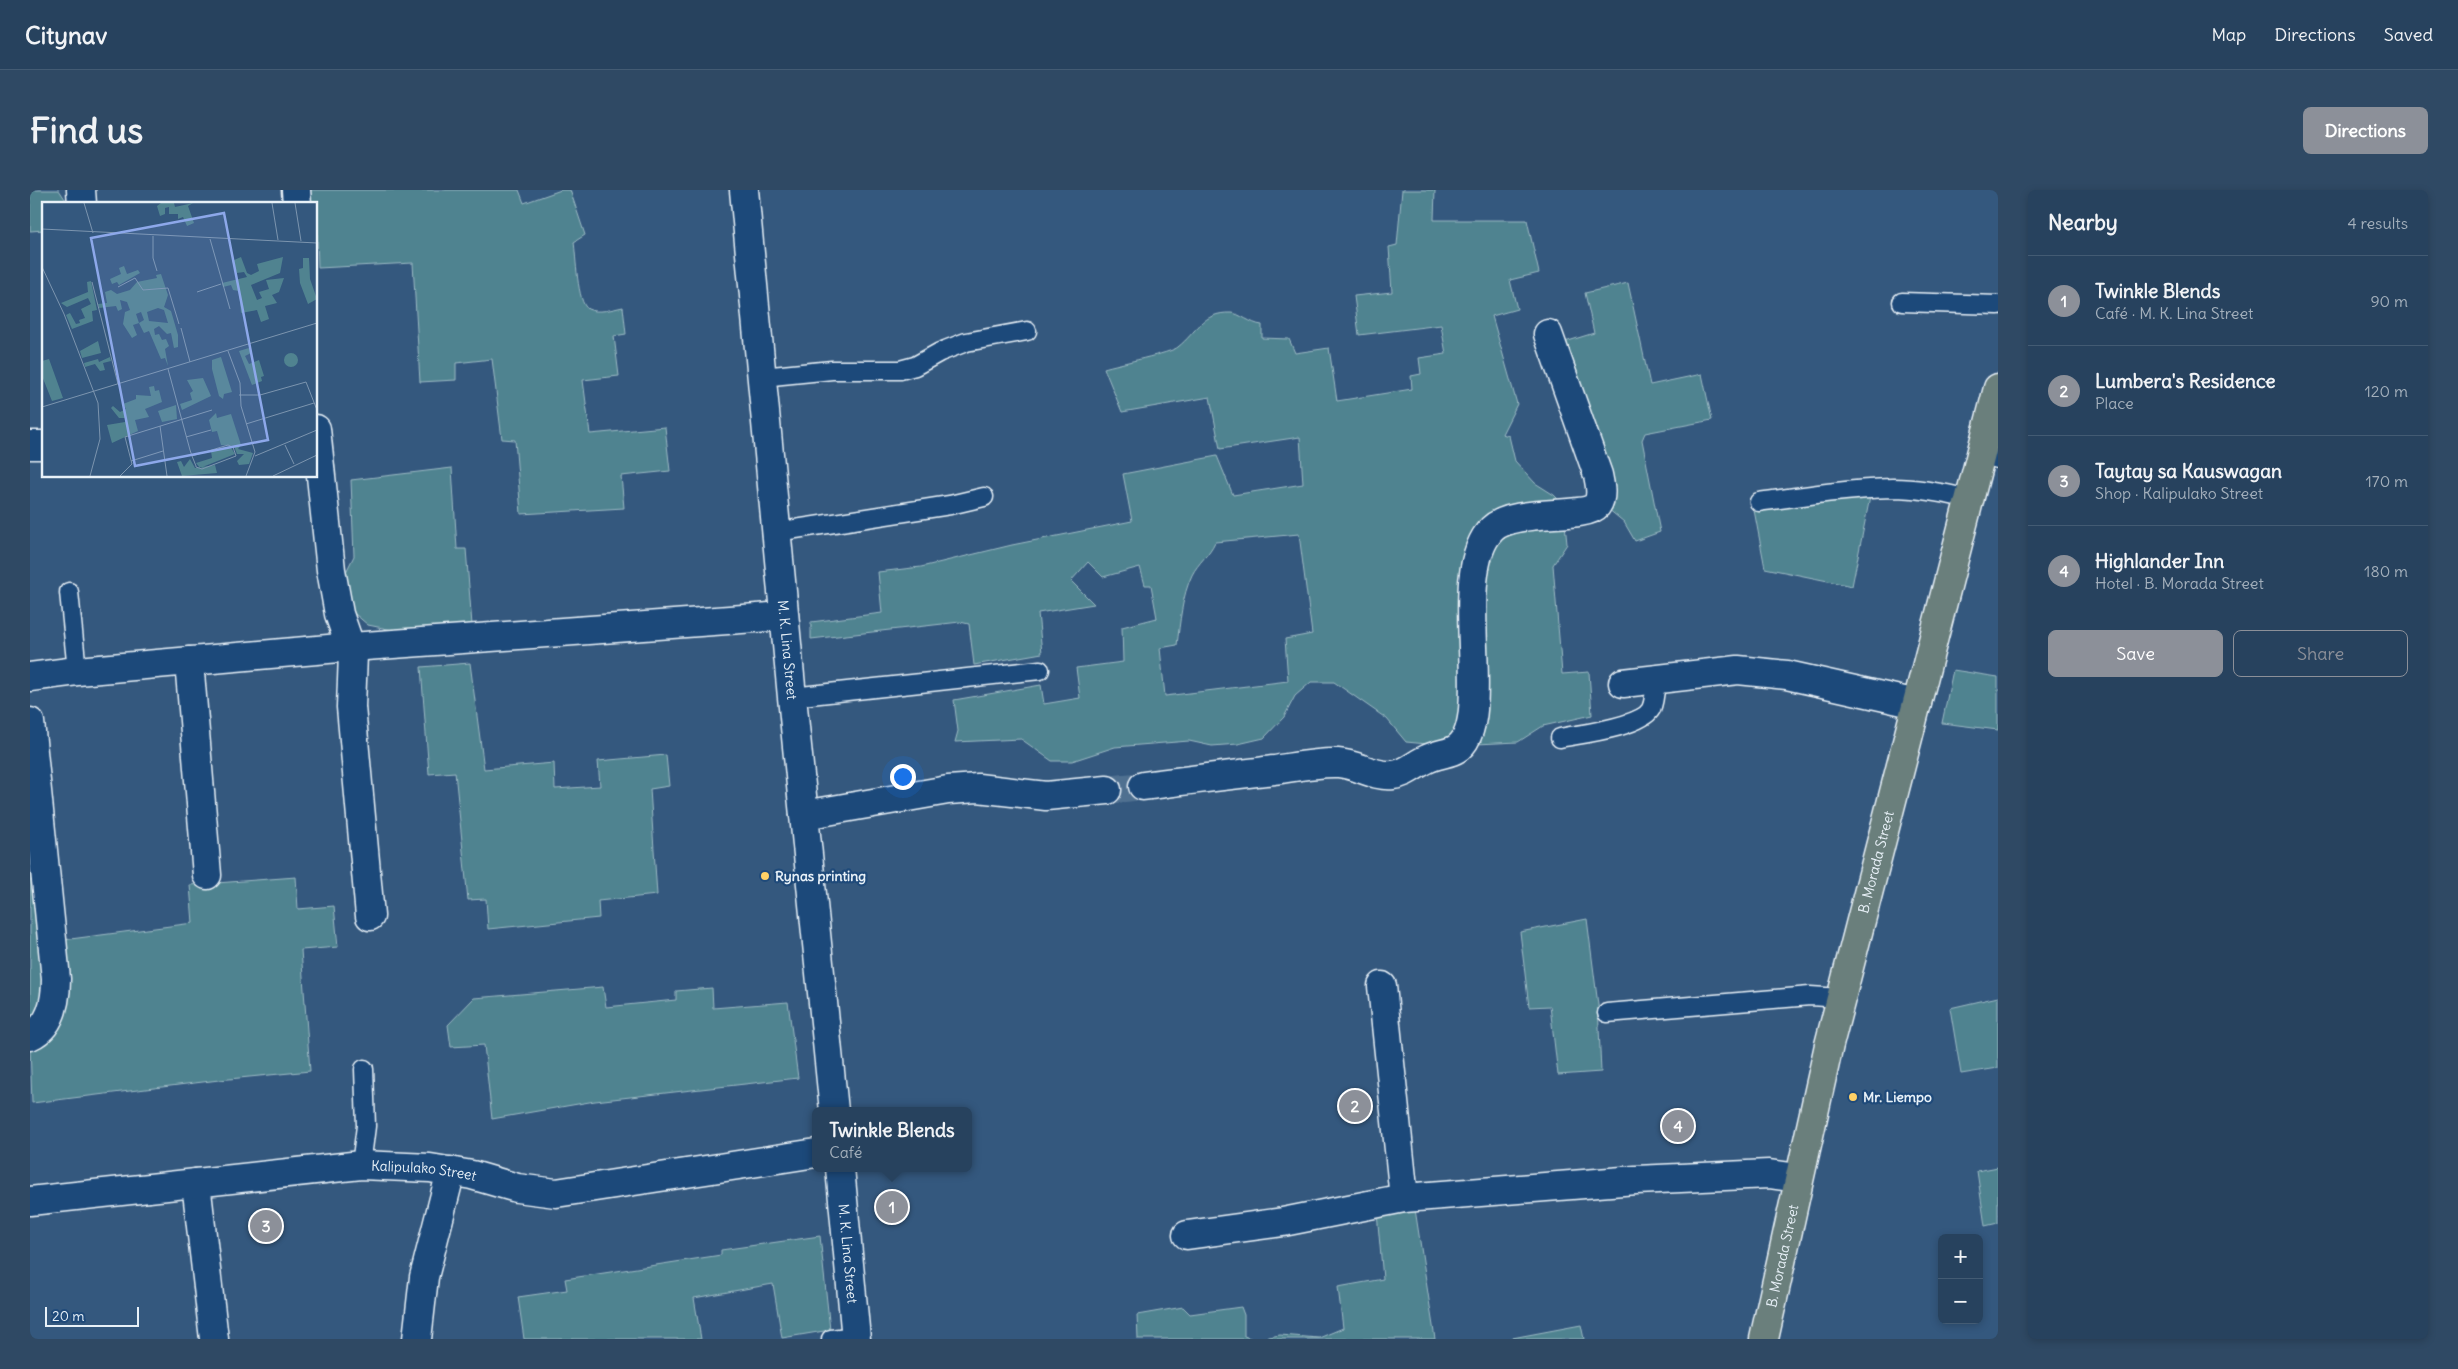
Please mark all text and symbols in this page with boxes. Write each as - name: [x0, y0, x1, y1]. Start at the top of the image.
- text: Citynav: [25, 20, 107, 50]
- text: Map: [2211, 23, 2246, 46]
- text: Directions: [2274, 23, 2356, 46]
- text: Saved: [2384, 23, 2433, 46]
- button: Directions: [2303, 107, 2428, 154]
- text: Find us: [30, 108, 143, 152]
- inset map: [42, 202, 318, 478]
- text: Nearby: [2048, 209, 2118, 236]
- text: 4 results: [2347, 213, 2408, 233]
- text: Twinkle Blends: [2095, 279, 2220, 303]
- text: 1: [2061, 291, 2067, 311]
- text: 90 m: [2370, 291, 2408, 311]
- text: Café · M. K. Lina Street: [2095, 303, 2253, 323]
- text: Lumbera's Residence: [2095, 369, 2275, 393]
- text: 2: [2060, 381, 2068, 401]
- text: 120 m: [2365, 381, 2408, 401]
- text: Place: [2095, 393, 2134, 413]
- text: Taytay sa Kauswagan: [2095, 459, 2282, 483]
- text: 3: [2059, 471, 2069, 491]
- text: 170 m: [2365, 471, 2408, 491]
- text: Shop · Kalipulako Street: [2095, 483, 2263, 503]
- text: Highlander Inn: [2095, 549, 2224, 573]
- text: 4: [2059, 561, 2069, 581]
- text: 180 m: [2364, 561, 2408, 581]
- text: Hotel · B. Morada Street: [2095, 573, 2264, 593]
- street label: M. K. Lina Street: [774, 599, 801, 701]
- button: Save: [2048, 630, 2223, 677]
- button: Share: [2233, 630, 2408, 677]
- your location: [890, 764, 916, 790]
- street label: B. Morada Street: [1854, 809, 1898, 915]
- place label: Rynas printing: [775, 867, 866, 885]
- marker: Rynas printing: [759, 870, 771, 882]
- pin: 2: [1339, 1087, 1371, 1125]
- place label: Mr. Liempo: [1863, 1088, 1932, 1106]
- marker: Mr. Liempo: [1847, 1091, 1859, 1103]
- popup: [812, 1107, 972, 1172]
- pin: 4: [1662, 1107, 1694, 1145]
- text: Twinkle Blends: [829, 1118, 955, 1142]
- text: Café: [829, 1142, 862, 1162]
- street label: Kalipulako Street: [371, 1156, 479, 1185]
- pin: 1: [876, 1188, 908, 1226]
- street label: M. K. Lina Street: [834, 1203, 862, 1305]
- street label: B. Morada Street: [1762, 1203, 1803, 1309]
- pin: 3: [250, 1207, 282, 1245]
- map controls: [1938, 1234, 1983, 1324]
- button: +: [1938, 1234, 1983, 1279]
- button: −: [1938, 1279, 1983, 1324]
- scale bar: [45, 1304, 139, 1327]
- text: 20 m: [52, 1307, 85, 1325]

